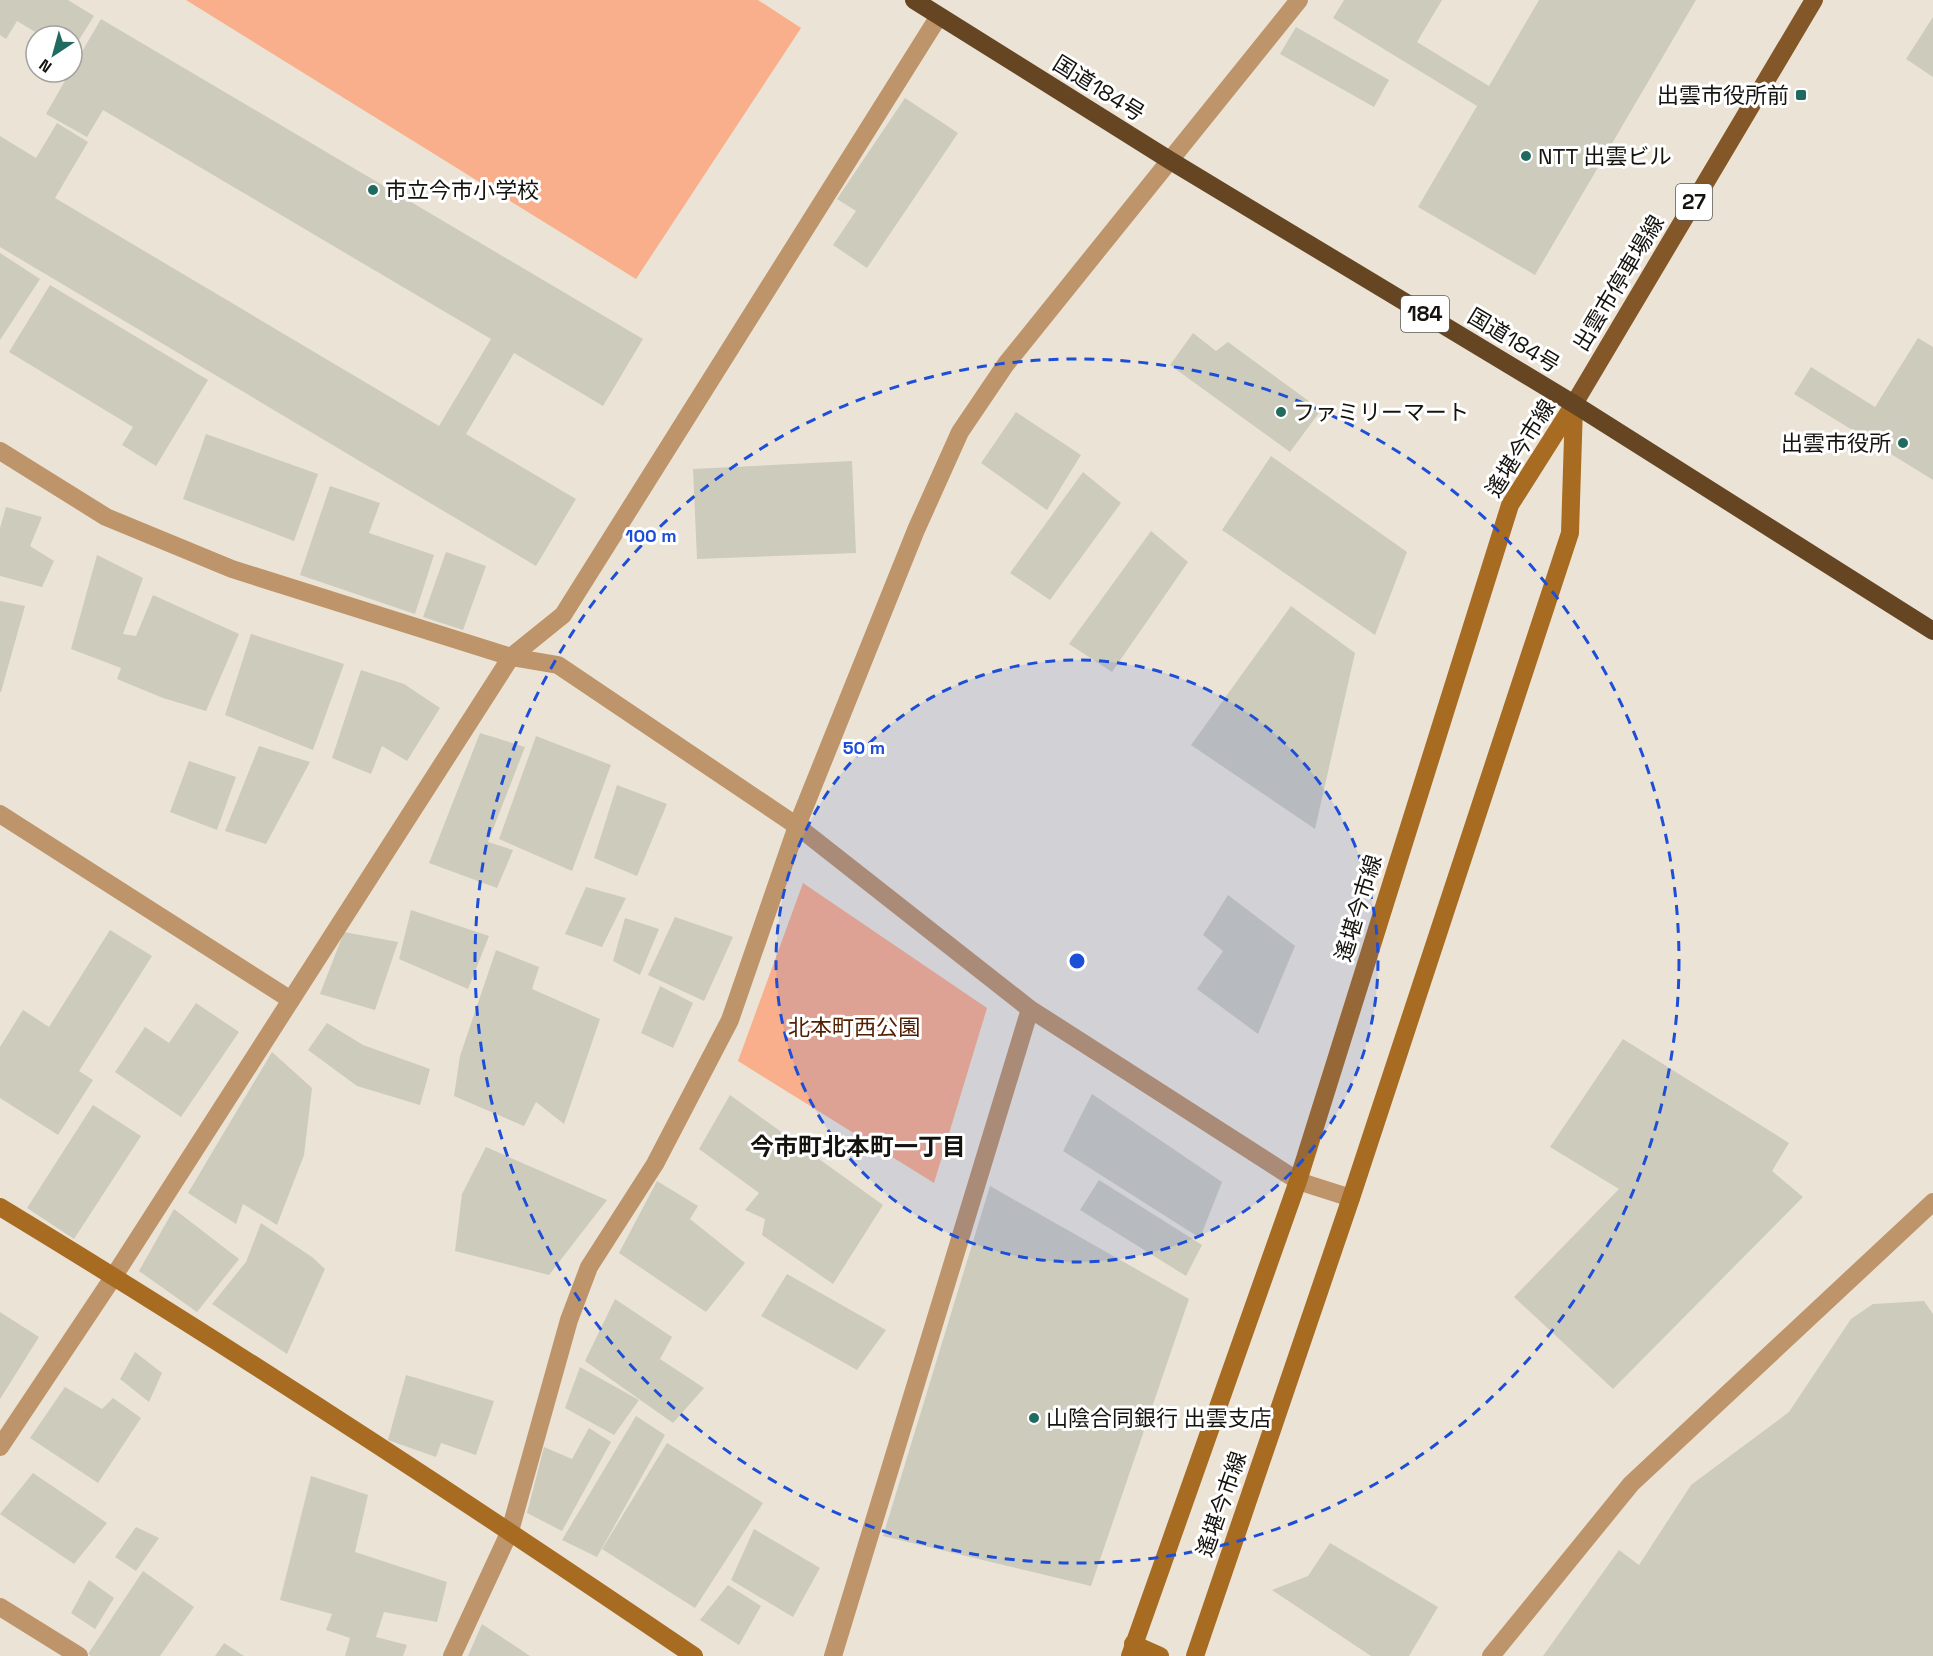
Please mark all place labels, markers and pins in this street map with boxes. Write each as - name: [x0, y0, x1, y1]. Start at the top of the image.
- place label: 出雲市役所前: [1657, 81, 1789, 109]
- marker: 出雲市役所前: [1794, 88, 1808, 102]
- place label: NTT 出雲ビル: [1538, 142, 1672, 170]
- marker: NTT 出雲ビル: [1519, 149, 1533, 163]
- place label: 市立今市小学校: [385, 176, 539, 204]
- marker: 市立今市小学校: [366, 183, 380, 197]
- place label: ファミリーマート: [1293, 398, 1469, 426]
- marker: ファミリーマート: [1274, 405, 1288, 419]
- place label: 出雲市役所: [1781, 429, 1891, 457]
- marker: 出雲市役所: [1896, 436, 1910, 450]
- centre of rings: [1067, 951, 1087, 971]
- place label: 山陰合同銀行 出雲支店: [1046, 1404, 1272, 1432]
- marker: 山陰合同銀行 出雲支店: [1027, 1411, 1041, 1425]

